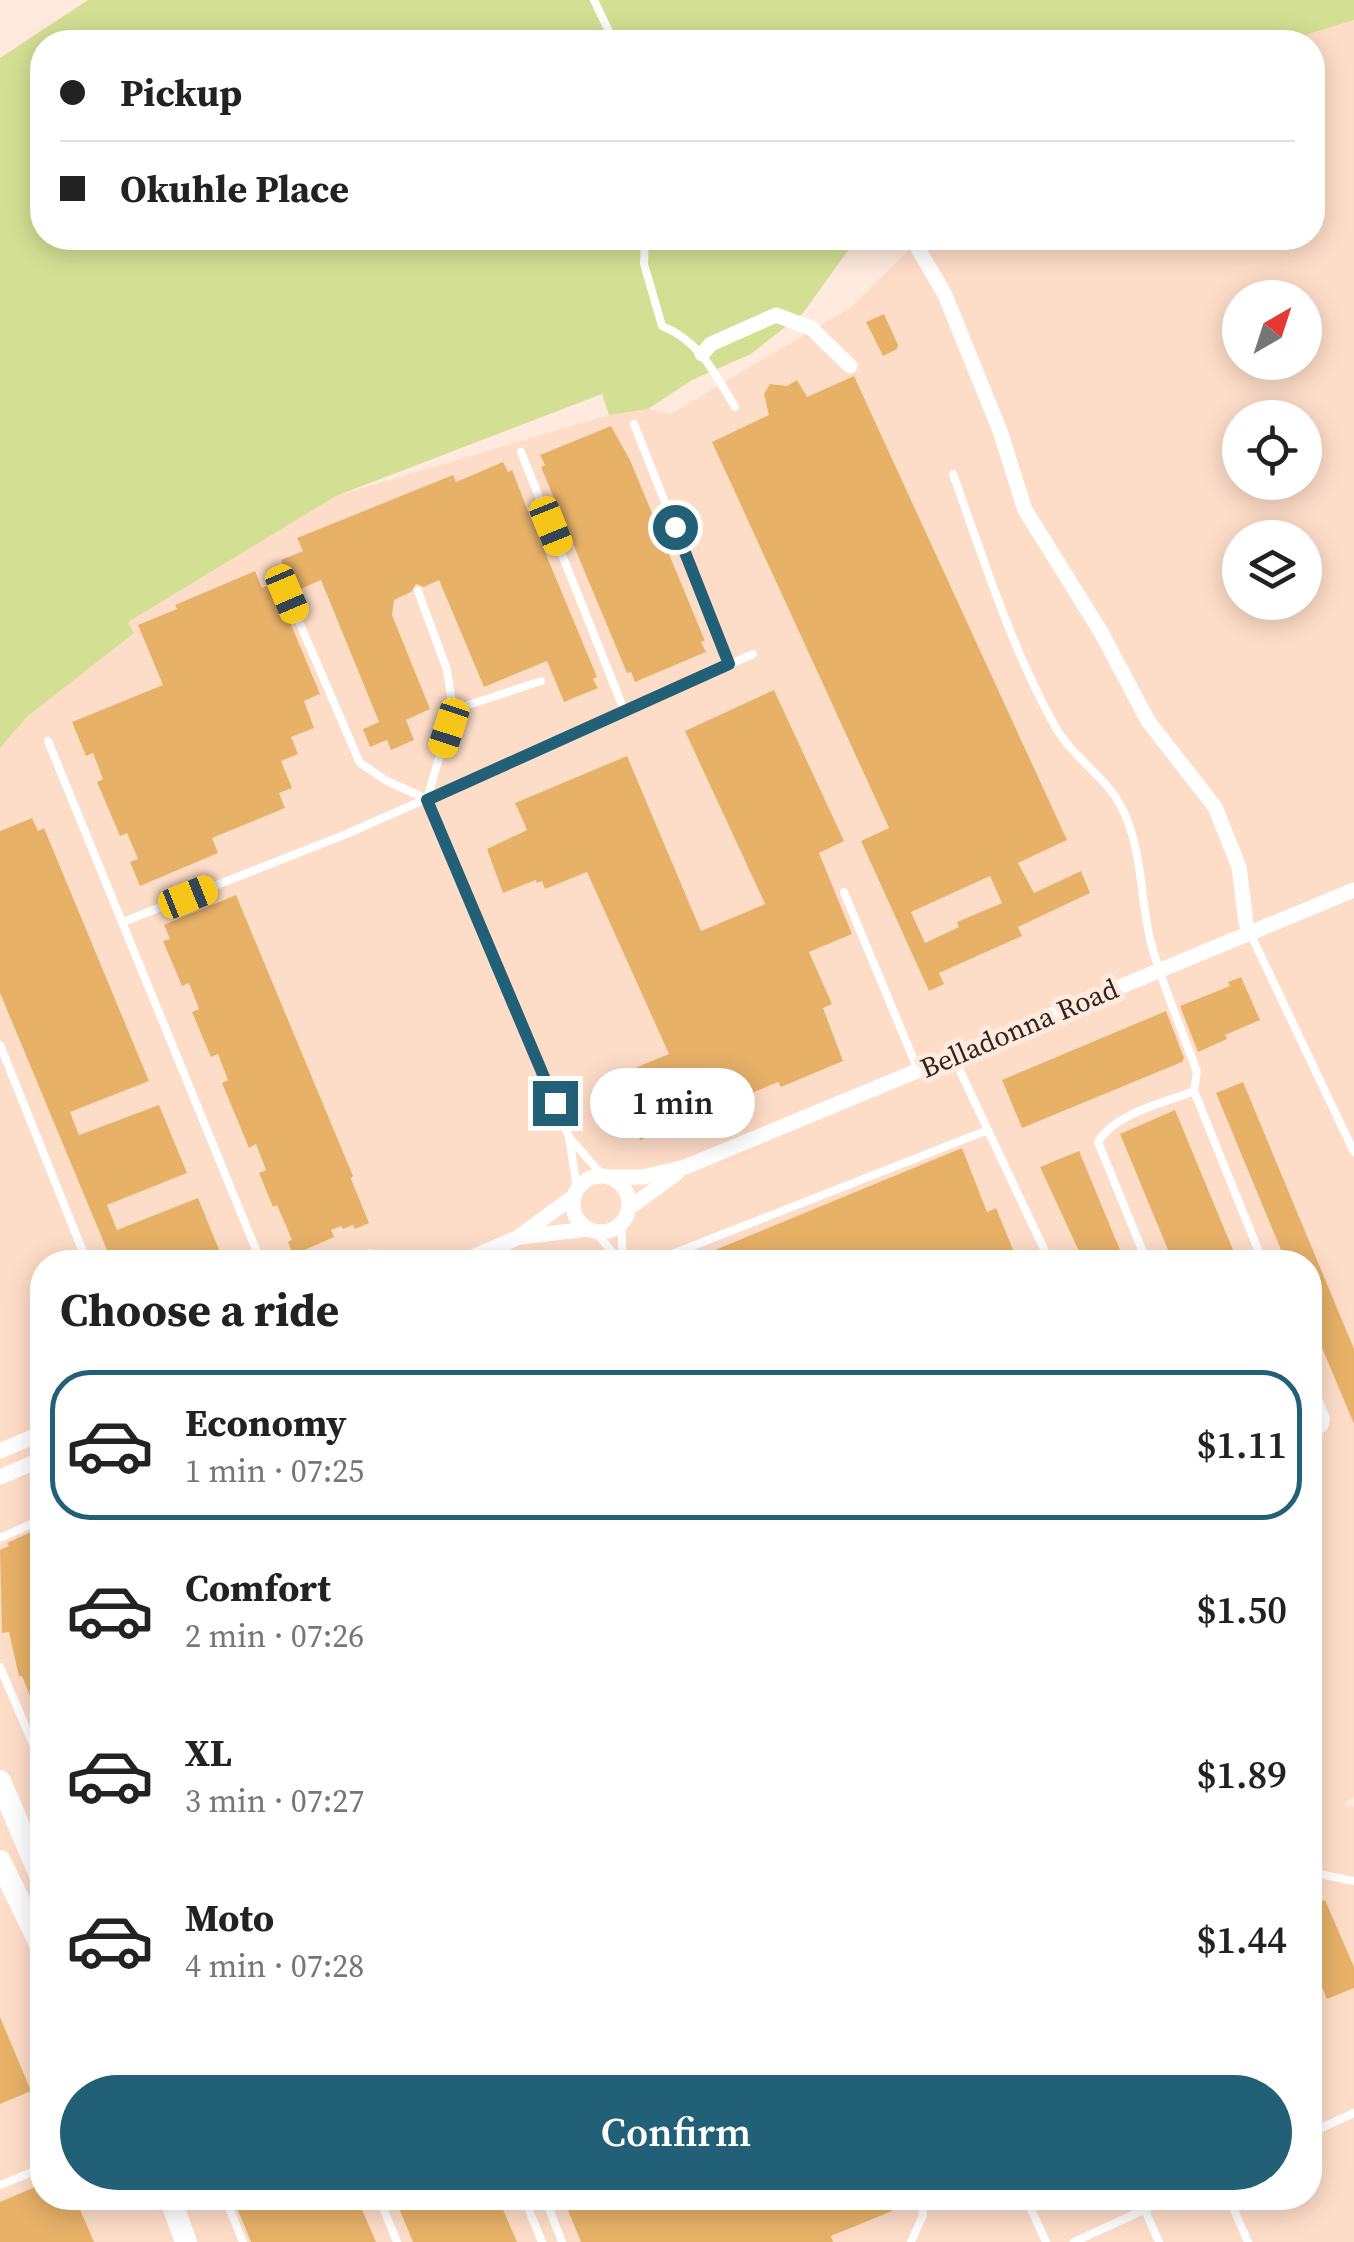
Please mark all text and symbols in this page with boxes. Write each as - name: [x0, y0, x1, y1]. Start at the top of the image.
- text: Pickup: [120, 67, 242, 119]
- text: Okuhle Place: [120, 163, 349, 215]
- north arrow: [1222, 280, 1322, 380]
- map controls: [1222, 280, 1322, 620]
- button: locate: [1222, 400, 1322, 500]
- car: [526, 493, 576, 559]
- route start: [653, 505, 698, 550]
- button: layers: [1222, 520, 1322, 620]
- car: [261, 561, 313, 627]
- car: [425, 695, 473, 761]
- car: [155, 872, 221, 922]
- street label: Belladonna Road: [914, 969, 1124, 1087]
- callout: 1 min: [590, 1068, 755, 1138]
- route end: [533, 1081, 578, 1126]
- text: 1 min: [631, 1081, 714, 1125]
- text: Choose a ride: [60, 1279, 339, 1341]
- text: Economy: [185, 1397, 347, 1449]
- icon: car: [65, 1400, 155, 1490]
- text: $1.11: [1197, 1419, 1287, 1471]
- text: 1 min · 07:25: [185, 1449, 364, 1493]
- text: Comfort: [185, 1562, 331, 1614]
- icon: car: [65, 1565, 155, 1655]
- text: $1.50: [1197, 1584, 1287, 1636]
- text: 2 min · 07:26: [185, 1614, 364, 1658]
- text: XL: [185, 1727, 232, 1779]
- icon: car: [65, 1730, 155, 1820]
- text: $1.89: [1197, 1749, 1287, 1801]
- text: 3 min · 07:27: [185, 1779, 364, 1823]
- text: Moto: [185, 1892, 274, 1944]
- icon: car: [65, 1895, 155, 1985]
- text: $1.44: [1197, 1914, 1287, 1966]
- text: 4 min · 07:28: [185, 1944, 364, 1988]
- button: Confirm: [60, 2075, 1292, 2190]

